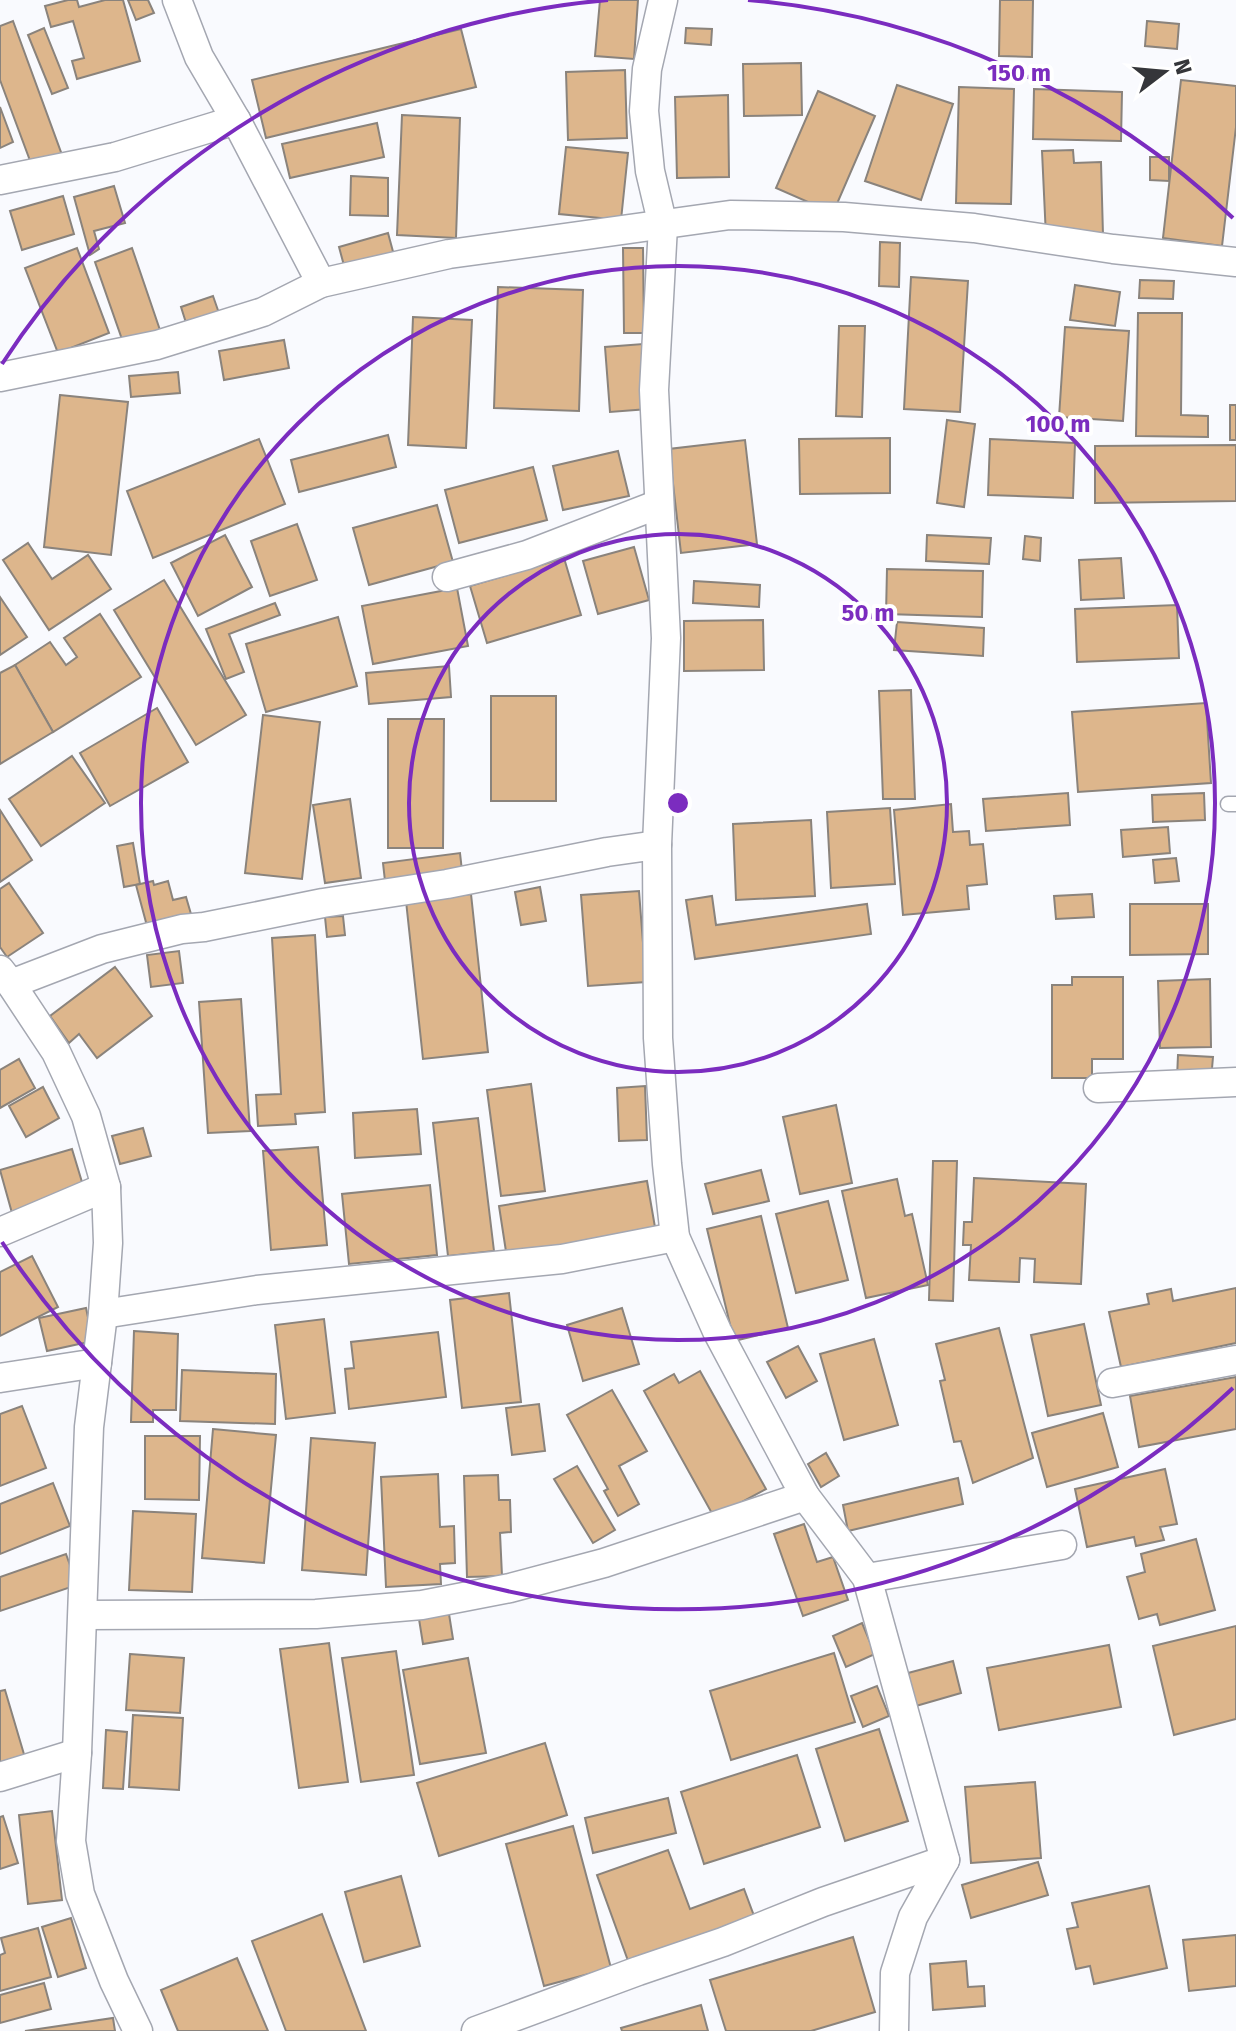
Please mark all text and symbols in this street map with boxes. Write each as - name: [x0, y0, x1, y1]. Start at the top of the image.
- north arrow: [1124, 32, 1204, 112]
- text: N: [1168, 56, 1198, 77]
- text: 150 m: [987, 59, 1051, 87]
- text: 100 m: [1025, 410, 1091, 438]
- text: 50 m: [842, 599, 894, 627]
- centre of rings: [664, 789, 692, 817]

